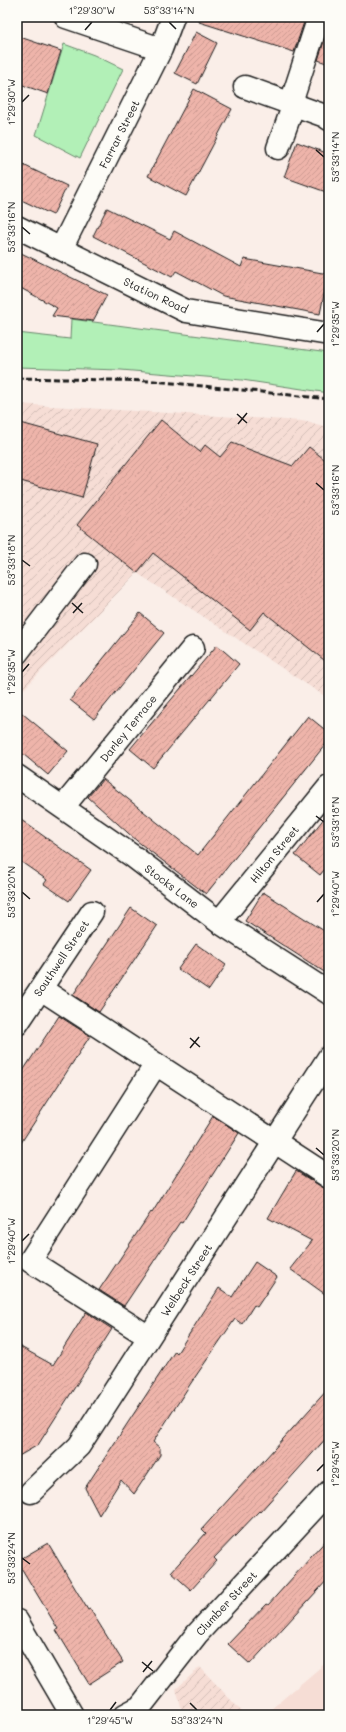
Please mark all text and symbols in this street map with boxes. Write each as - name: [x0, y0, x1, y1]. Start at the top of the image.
- text: 1°29'30"W: [69, 3, 115, 17]
- text: 53°33'14"N: [144, 3, 194, 17]
- text: 1°29'30"W: [4, 79, 18, 125]
- street label: Farrar Street: [95, 97, 143, 171]
- text: 53°33'14"N: [328, 132, 342, 182]
- text: 53°33'16"N: [4, 202, 18, 252]
- street label: Station Road: [121, 273, 191, 317]
- text: 1°29'35"W: [328, 301, 342, 347]
- text: 53°33'16"N: [328, 465, 342, 515]
- text: 53°33'18"N: [4, 535, 18, 585]
- text: 1°29'35"W: [4, 649, 18, 695]
- street label: Darley Terrace: [96, 691, 160, 765]
- text: 53°33'18"N: [328, 797, 342, 847]
- street label: Hilton Street: [246, 822, 302, 886]
- street label: Stocks Lane: [142, 861, 202, 911]
- text: 53°33'20"N: [4, 866, 18, 918]
- text: 1°29'40"W: [328, 871, 342, 917]
- street label: Southwell Street: [30, 917, 92, 999]
- text: 53°33'20"N: [328, 1129, 342, 1181]
- text: 1°29'40"W: [4, 1218, 18, 1264]
- street label: Welbeck Street: [157, 1241, 215, 1319]
- text: 1°29'45"W: [328, 1441, 342, 1487]
- text: 53°33'24"N: [4, 1532, 18, 1584]
- street label: Clumber Street: [192, 1567, 260, 1639]
- text: 1°29'45"W: [87, 1713, 133, 1727]
- text: 53°33'24"N: [171, 1713, 223, 1727]

